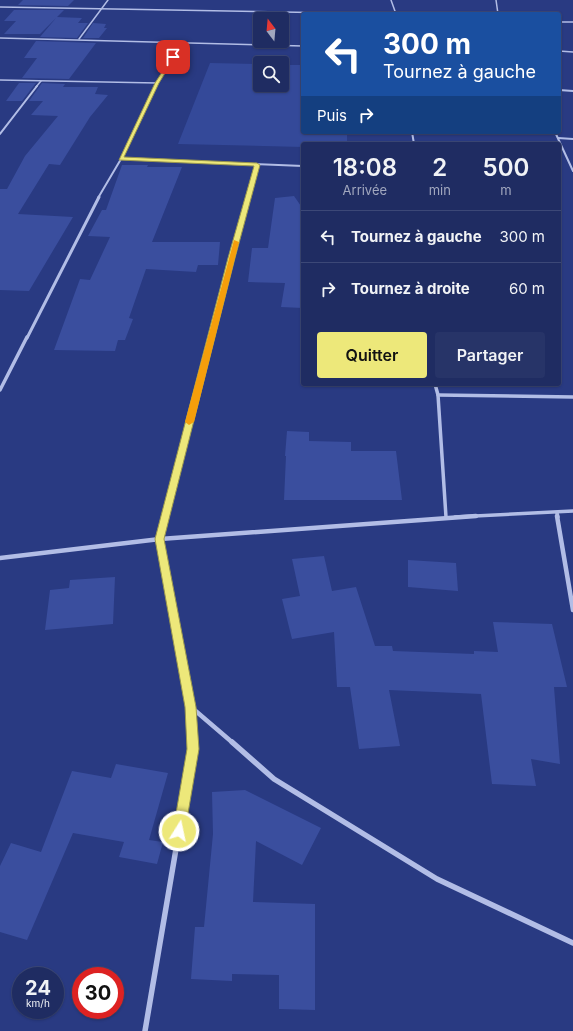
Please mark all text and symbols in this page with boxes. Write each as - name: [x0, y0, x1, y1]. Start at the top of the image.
- north arrow: [253, 12, 289, 48]
- map controls: [253, 12, 289, 92]
- text: 300 m: [383, 27, 471, 61]
- icon: left: [317, 28, 369, 80]
- pin: [156, 40, 190, 74]
- icon: arrive: [162, 46, 184, 68]
- button: search: [253, 56, 289, 92]
- text: Tournez à gauche: [383, 61, 536, 82]
- icon: right: [355, 104, 377, 126]
- text: Puis: [317, 106, 347, 125]
- text: 18:08: [333, 153, 397, 182]
- text: 2: [432, 153, 447, 182]
- text: 500: [483, 153, 529, 182]
- text: Arrivée: [343, 182, 387, 198]
- text: min: [429, 182, 451, 198]
- text: m: [500, 182, 512, 198]
- icon: left: [317, 226, 339, 248]
- text: Tournez à gauche: [351, 227, 482, 246]
- text: 300 m: [499, 227, 545, 246]
- icon: right: [317, 278, 339, 300]
- text: Tournez à droite: [351, 279, 470, 298]
- text: 60 m: [509, 279, 545, 298]
- button: Quitter: [317, 332, 427, 378]
- button: Partager: [435, 332, 545, 378]
- position arrow: [158, 810, 200, 852]
- speed limit sign: 30: [72, 967, 124, 1019]
- text: 24: [25, 976, 51, 1000]
- text: km/h: [26, 997, 50, 1009]

